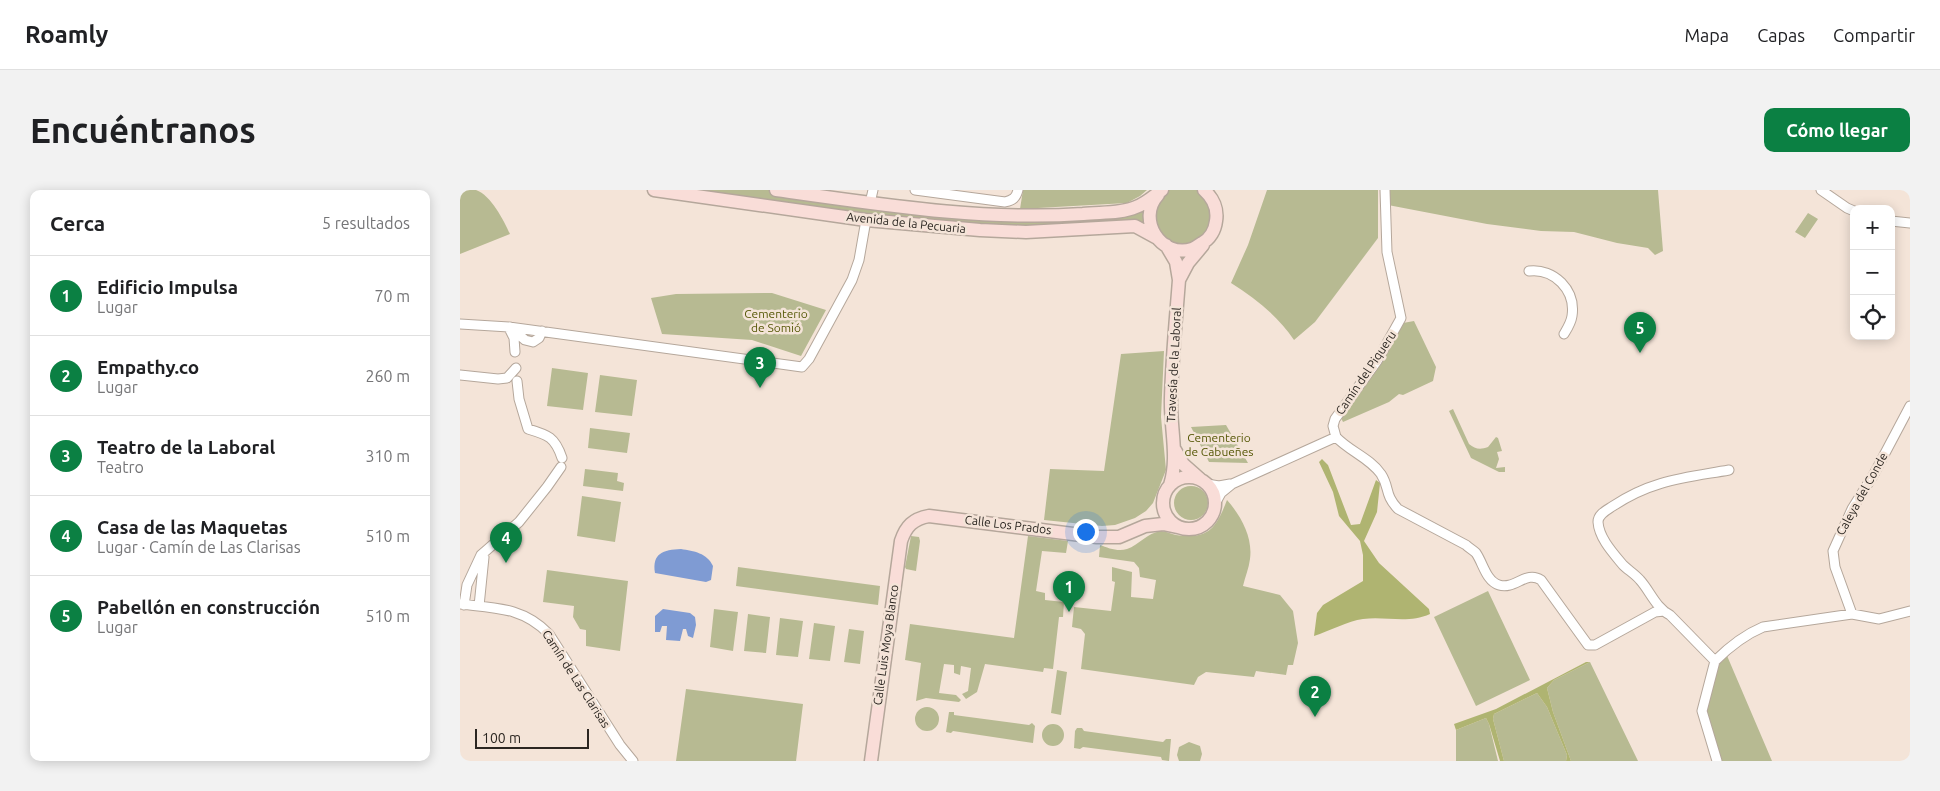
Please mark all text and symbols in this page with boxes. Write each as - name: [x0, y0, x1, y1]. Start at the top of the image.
- text: Roamly: [25, 21, 108, 48]
- text: Mapa: [1684, 25, 1729, 45]
- text: Capas: [1757, 25, 1805, 45]
- text: Compartir: [1833, 25, 1915, 45]
- button: Cómo llegar: [1764, 108, 1910, 152]
- text: Encuéntranos: [30, 110, 256, 150]
- map controls: [1850, 205, 1895, 340]
- button: +: [1850, 205, 1895, 250]
- street label: Avenida de la Pecuaria: [846, 210, 966, 235]
- text: Cerca: [50, 211, 105, 235]
- text: 5 resultados: [322, 214, 410, 232]
- button: −: [1850, 250, 1895, 295]
- text: Edificio Impulsa: [97, 276, 238, 298]
- text: 1: [61, 287, 71, 305]
- text: 70 m: [374, 287, 410, 305]
- button: locate: [1850, 295, 1895, 340]
- text: Lugar: [97, 298, 138, 316]
- park label: Cementerio de Somió: [744, 307, 808, 334]
- street label: Travesía de la Laboral: [1164, 307, 1183, 423]
- pin: 5: [1624, 312, 1656, 353]
- street label: Camín del Piqueru: [1333, 328, 1398, 417]
- pin: 3: [744, 347, 776, 388]
- text: Empathy.co: [97, 356, 199, 378]
- text: 2: [61, 367, 71, 385]
- text: 260 m: [365, 367, 410, 385]
- text: Lugar: [97, 378, 138, 396]
- park label: Cementerio de Cabueñes: [1184, 431, 1254, 458]
- text: Teatro de la Laboral: [97, 436, 275, 458]
- text: 3: [61, 447, 71, 465]
- text: 310 m: [365, 447, 410, 465]
- street label: Caleya del Conde: [1833, 450, 1890, 537]
- text: Teatro: [97, 458, 144, 476]
- street label: Calle Los Prados: [964, 513, 1052, 536]
- text: Casa de las Maquetas: [97, 516, 288, 538]
- your location: [1073, 519, 1099, 545]
- pin: 4: [490, 522, 522, 563]
- text: 4: [61, 527, 71, 545]
- text: 510 m: [365, 527, 410, 545]
- text: Lugar · Camín de Las Clarisas: [97, 538, 301, 556]
- pin: 1: [1053, 571, 1085, 612]
- street label: Calle Luis Moya Blanco: [871, 584, 900, 706]
- text: Pabellón en construcción: [97, 596, 320, 618]
- text: 5: [61, 607, 71, 625]
- text: 510 m: [365, 607, 410, 625]
- text: Lugar: [97, 618, 138, 636]
- street label: Camín de Las Clarisas: [540, 627, 613, 730]
- pin: 2: [1299, 676, 1331, 717]
- scale bar: [475, 726, 589, 749]
- text: 100 m: [482, 730, 521, 746]

